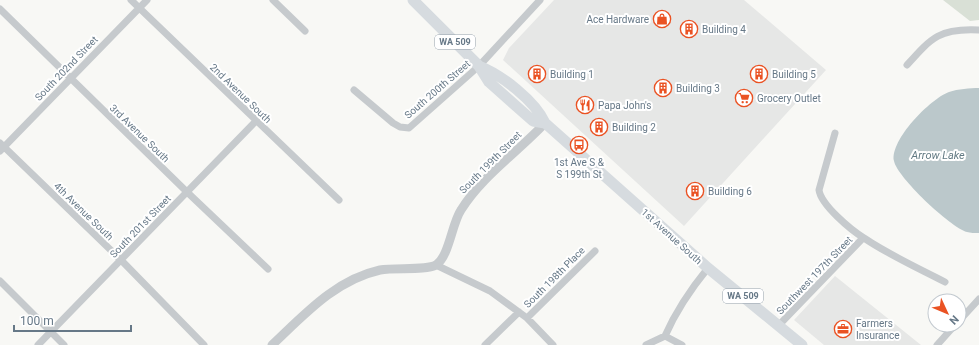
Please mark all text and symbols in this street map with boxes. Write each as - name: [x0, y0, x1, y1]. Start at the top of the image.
- shop icon: Ace Hardware: [652, 9, 672, 29]
- place label: Ace Hardware: [586, 14, 649, 25]
- building icon: Building 4: [679, 19, 699, 39]
- place label: Building 4: [702, 24, 746, 35]
- street label: South 202nd Street: [33, 34, 100, 103]
- road number: WA 509: [435, 35, 475, 49]
- street label: South 200th Street: [402, 58, 472, 121]
- street label: 2nd Avenue South: [208, 61, 273, 125]
- building icon: Building 1: [527, 64, 547, 84]
- building icon: Building 5: [749, 64, 769, 84]
- place label: Building 1: [550, 69, 594, 80]
- place label: Building 5: [772, 69, 816, 80]
- building icon: Building 3: [653, 78, 673, 98]
- place label: Building 3: [676, 83, 720, 94]
- supermarket icon: Grocery Outlet: [734, 88, 754, 108]
- place label: Grocery Outlet: [757, 93, 821, 104]
- restaurant icon: Papa John's: [575, 95, 595, 115]
- place label: Papa John's: [598, 100, 652, 111]
- street label: 3rd Avenue South: [108, 102, 172, 164]
- building icon: Building 2: [589, 117, 609, 137]
- place label: Building 2: [612, 122, 656, 133]
- street label: South 199th Street: [457, 129, 524, 196]
- bus stop icon: 1st Ave S & S 199th St: [569, 135, 589, 155]
- water label: Arrow Lake: [910, 149, 965, 162]
- place label: 1st Ave S & S 199th St: [554, 157, 605, 180]
- street label: 4th Avenue South: [52, 180, 116, 242]
- building icon: Building 6: [685, 181, 705, 201]
- place label: Building 6: [708, 186, 752, 197]
- street label: South 201st Street: [108, 193, 173, 260]
- street label: 1st Avenue South: [639, 206, 704, 266]
- street label: Southwest 197th Street: [774, 234, 854, 317]
- street label: South 198th Place: [522, 245, 587, 310]
- road number: WA 509: [723, 289, 763, 303]
- north arrow: [927, 293, 967, 333]
- scale bar: [14, 307, 131, 333]
- text: N: [946, 312, 961, 327]
- text: 100 m: [20, 314, 54, 328]
- place label: Farmers Insurance: [856, 318, 900, 341]
- office icon: Farmers Insurance: [833, 319, 853, 339]

